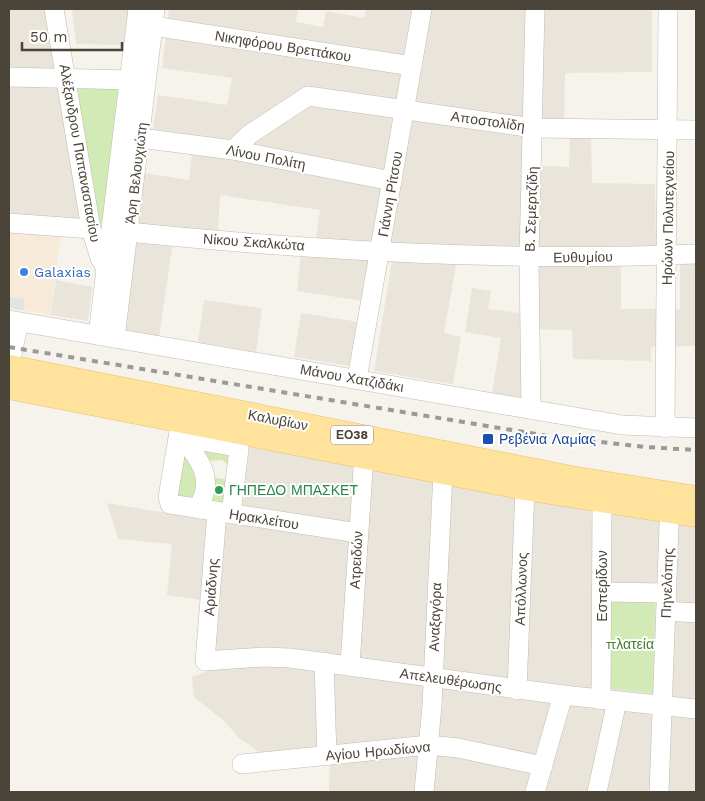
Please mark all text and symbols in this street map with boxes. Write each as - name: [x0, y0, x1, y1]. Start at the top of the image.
- scale bar: [22, 20, 122, 52]
- street label: Νικηφόρου Βρεττάκου: [214, 27, 352, 65]
- text: 50 m: [30, 28, 67, 46]
- street label: Αλέξανδρου Παπαναστασίου: [56, 63, 104, 243]
- street label: Αποστολίδη: [450, 108, 526, 134]
- street label: Άρη Βελουχιώτη: [122, 121, 150, 225]
- street label: Λίνου Πολίτη: [225, 141, 307, 173]
- street label: Γιάννη Ρίτσου: [375, 150, 405, 238]
- street label: Ηρώων Πολυτεχνείου: [659, 151, 677, 285]
- street label: Β. Σεμερτζίδη: [522, 166, 540, 252]
- street label: Νίκου Σκαλκώτα: [203, 230, 305, 254]
- street label: Ευθυμίου: [553, 248, 613, 266]
- place label: Galaxias: [34, 264, 91, 280]
- marker: Galaxias: [18, 266, 30, 278]
- street label: Μάνου Χατζιδάκι: [299, 361, 405, 395]
- street label: Καλυβίων: [247, 406, 309, 434]
- road number: ΕΟ38: [331, 426, 373, 444]
- place label: Ρεβένια Λαμίας: [499, 431, 596, 447]
- marker: Ρεβένια Λαμίας: [481, 432, 495, 446]
- place label: ΓΗΠΕΔΟ ΜΠΑΣΚΕΤ: [229, 482, 358, 498]
- marker: ΓΗΠΕΔΟ ΜΠΑΣΚΕΤ: [213, 484, 225, 496]
- street label: Ηρακλείτου: [228, 506, 300, 532]
- street label: Ατρειδών: [346, 531, 366, 589]
- street label: Πηνελόπης: [658, 547, 676, 619]
- street label: Εσπερίδων: [594, 550, 610, 622]
- street label: Απόλλωνος: [512, 552, 530, 626]
- street label: Αριάδνης: [201, 557, 221, 616]
- street label: Αναξαγόρα: [426, 582, 444, 652]
- park label: πλατεία: [606, 636, 654, 652]
- street label: Απελευθέρωσης: [399, 665, 503, 695]
- street label: Αγίου Ηρωδίωνα: [325, 738, 431, 764]

